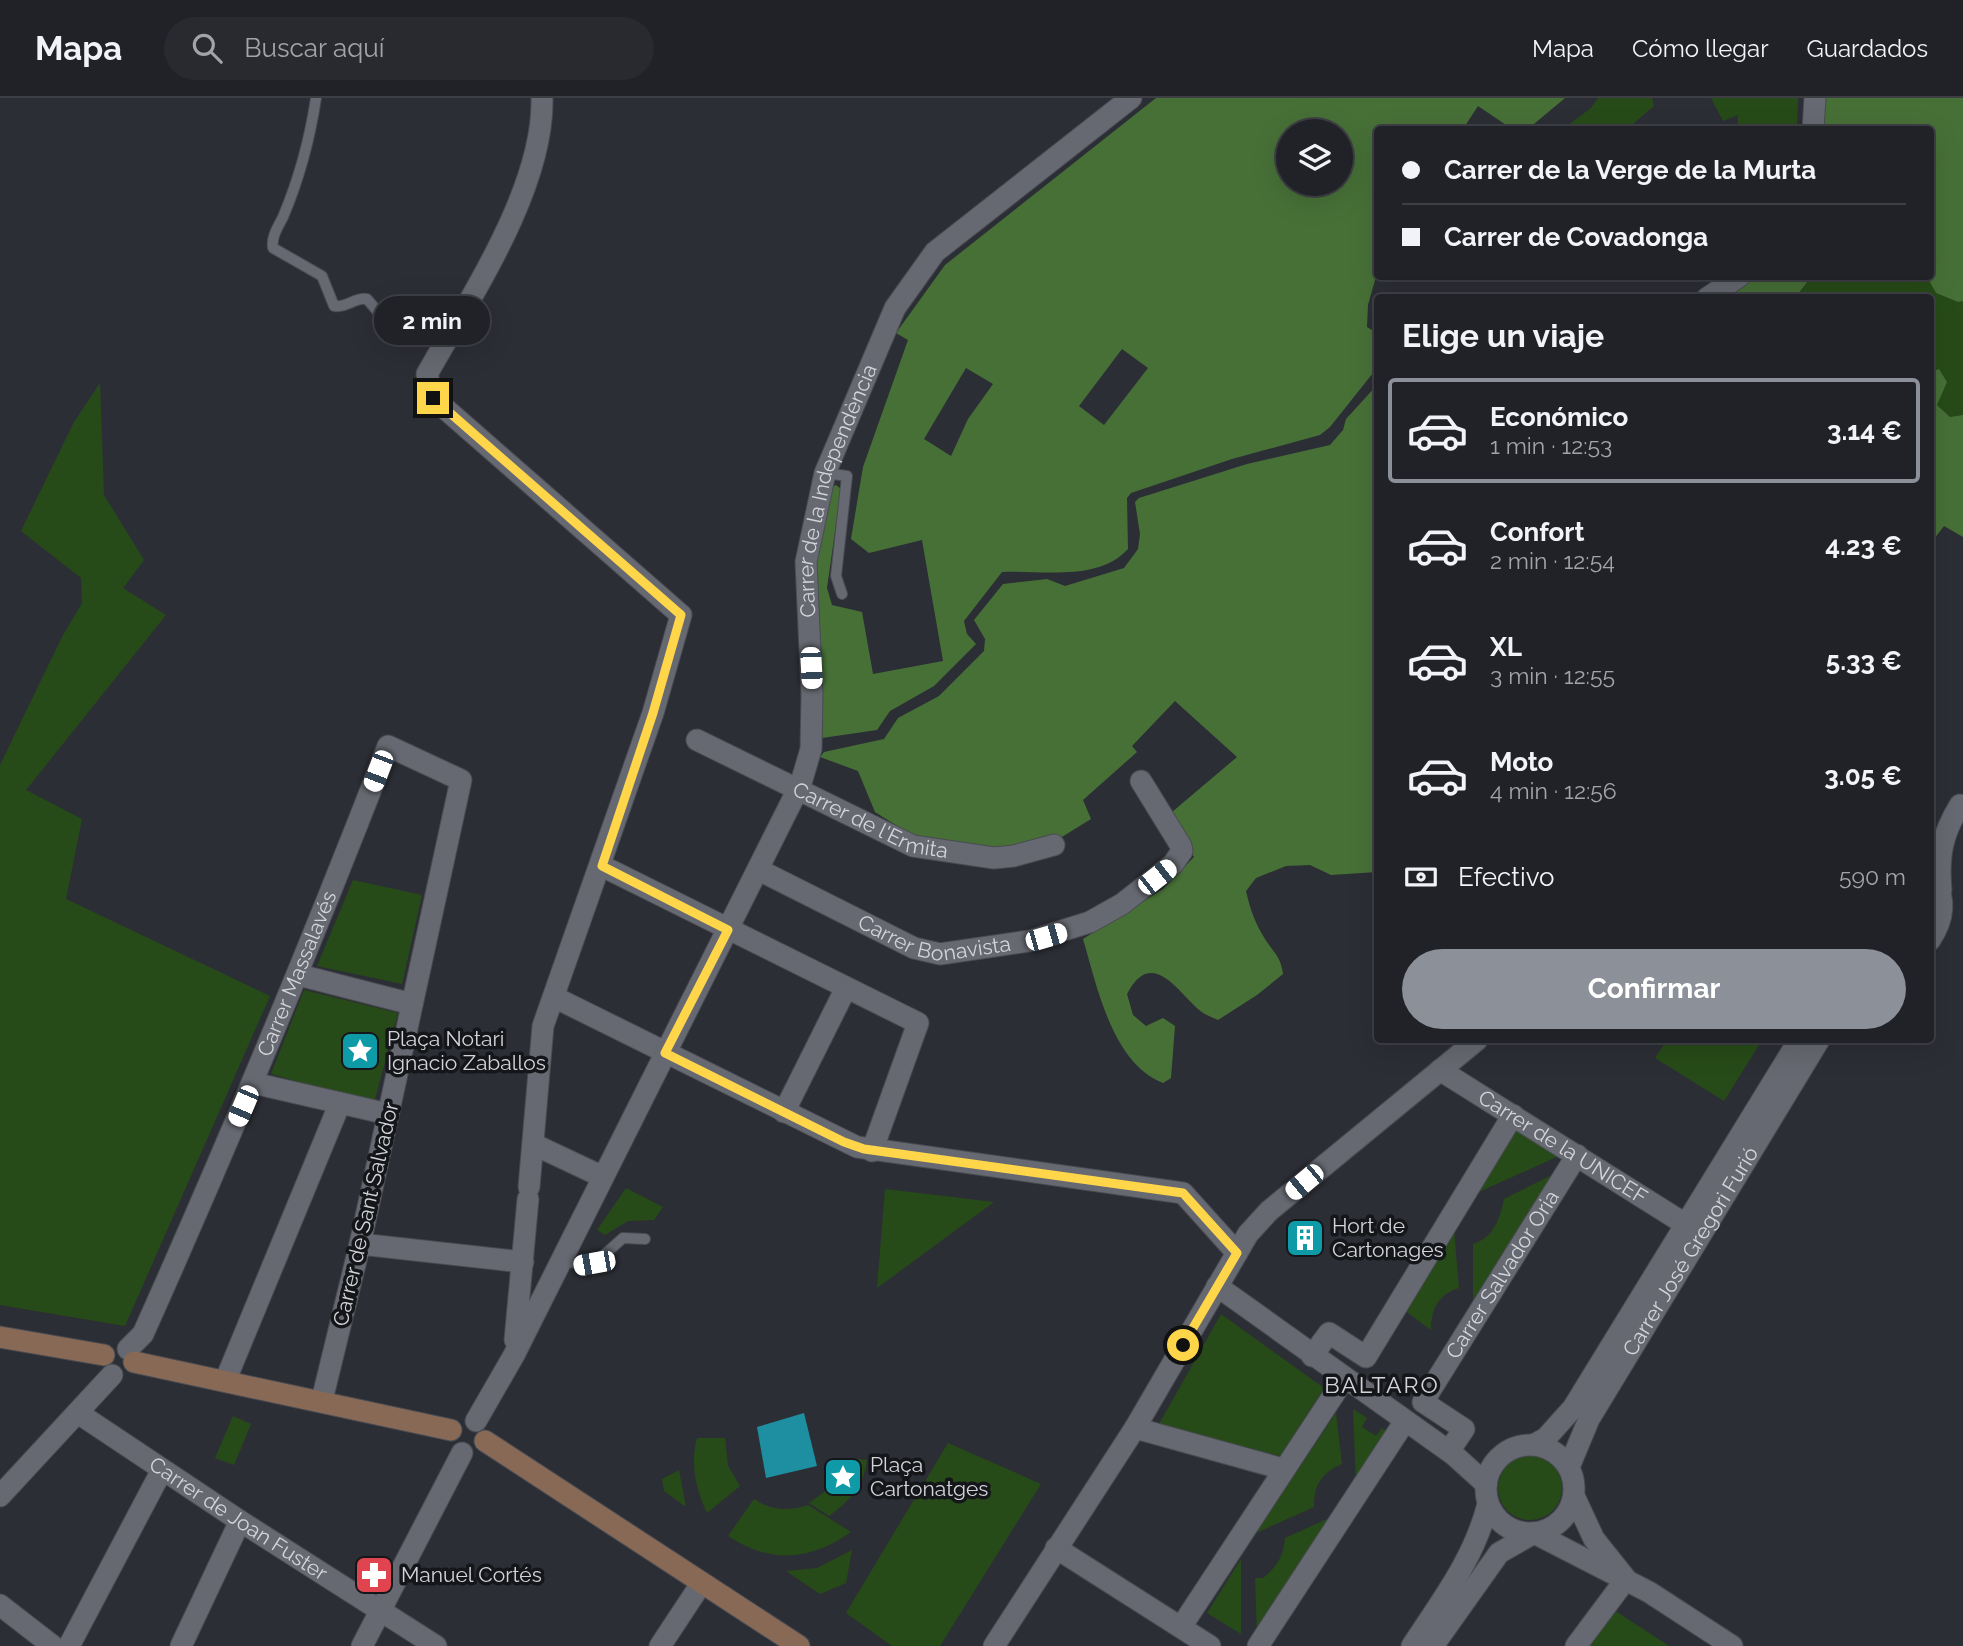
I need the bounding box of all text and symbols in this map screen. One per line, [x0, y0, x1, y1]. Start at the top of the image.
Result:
search box [164, 17, 654, 80]
text: Mapa [35, 29, 122, 68]
icon: search [188, 29, 226, 67]
text: Buscar aquí [244, 33, 384, 63]
text: Mapa [1532, 34, 1594, 63]
text: Cómo llegar [1632, 34, 1769, 63]
text: Guardados [1807, 34, 1928, 63]
map controls [1276, 119, 1353, 196]
button: layers [1276, 119, 1353, 196]
text: Carrer de la Verge de la Murta [1444, 155, 1816, 185]
text: Carrer de Covadonga [1444, 222, 1708, 252]
callout: 2 min [375, 296, 491, 345]
text: 2 min [402, 307, 462, 334]
text: Elige un viaje [1402, 317, 1604, 354]
street label: Carrer de la Independència [793, 360, 882, 618]
route end [417, 382, 449, 414]
icon: car [1406, 399, 1469, 462]
text: Económico [1490, 402, 1628, 432]
text: 3.14 € [1827, 416, 1902, 446]
text: 1 min · 12:53 [1490, 432, 1612, 459]
icon: car [1406, 514, 1469, 577]
text: Confort [1490, 517, 1584, 547]
text: 4.23 € [1825, 531, 1902, 561]
text: 2 min · 12:54 [1490, 547, 1615, 574]
icon: car [1406, 629, 1469, 692]
text: XL [1490, 632, 1522, 662]
car [800, 646, 823, 690]
text: 5.33 € [1826, 646, 1902, 676]
text: 3 min · 12:55 [1490, 662, 1615, 689]
icon: car [1406, 744, 1469, 807]
text: Moto [1490, 747, 1553, 777]
car [361, 748, 396, 794]
text: 3.05 € [1824, 761, 1902, 791]
street label: Carrer de l'Ermita [789, 776, 950, 863]
text: 4 min · 12:56 [1490, 777, 1617, 804]
car [1134, 856, 1181, 898]
icon: cash [1402, 858, 1440, 896]
text: Efectivo [1458, 862, 1555, 892]
text: 590 m [1839, 863, 1906, 890]
street label: Carrer Massalavés [251, 887, 341, 1060]
street label: Carrer Bonavista [854, 909, 1012, 966]
car [1023, 921, 1070, 953]
button: Confirmar [1402, 949, 1906, 1029]
place label: Plaça Notari Ignacio Zaballos [387, 1026, 546, 1075]
place icon: Plaça Notari Ignacio Zaballos [339, 1030, 381, 1072]
car [226, 1083, 261, 1129]
street label: Carrer de la UNICEF [1474, 1084, 1652, 1209]
street label: Carrer de Sant Salvador [328, 1099, 404, 1328]
street label: Carrer José Gregori Furió [1617, 1142, 1763, 1360]
car [1282, 1160, 1327, 1204]
street label: Carrer Salvador Oria [1440, 1185, 1564, 1363]
place label: Hort de Cartonages [1332, 1213, 1444, 1262]
building icon: Hort de Cartonages [1284, 1217, 1326, 1259]
car [572, 1249, 617, 1277]
route start [1167, 1329, 1199, 1361]
district label: BALTARO [1324, 1371, 1440, 1398]
street label: Carrer de Joan Fuster [145, 1451, 333, 1586]
place label: Plaça Cartonatges [870, 1452, 989, 1501]
place icon: Plaça Cartonatges [822, 1456, 864, 1498]
pharmacy icon: Manuel Cortés [353, 1554, 395, 1596]
place label: Manuel Cortés [401, 1562, 542, 1587]

